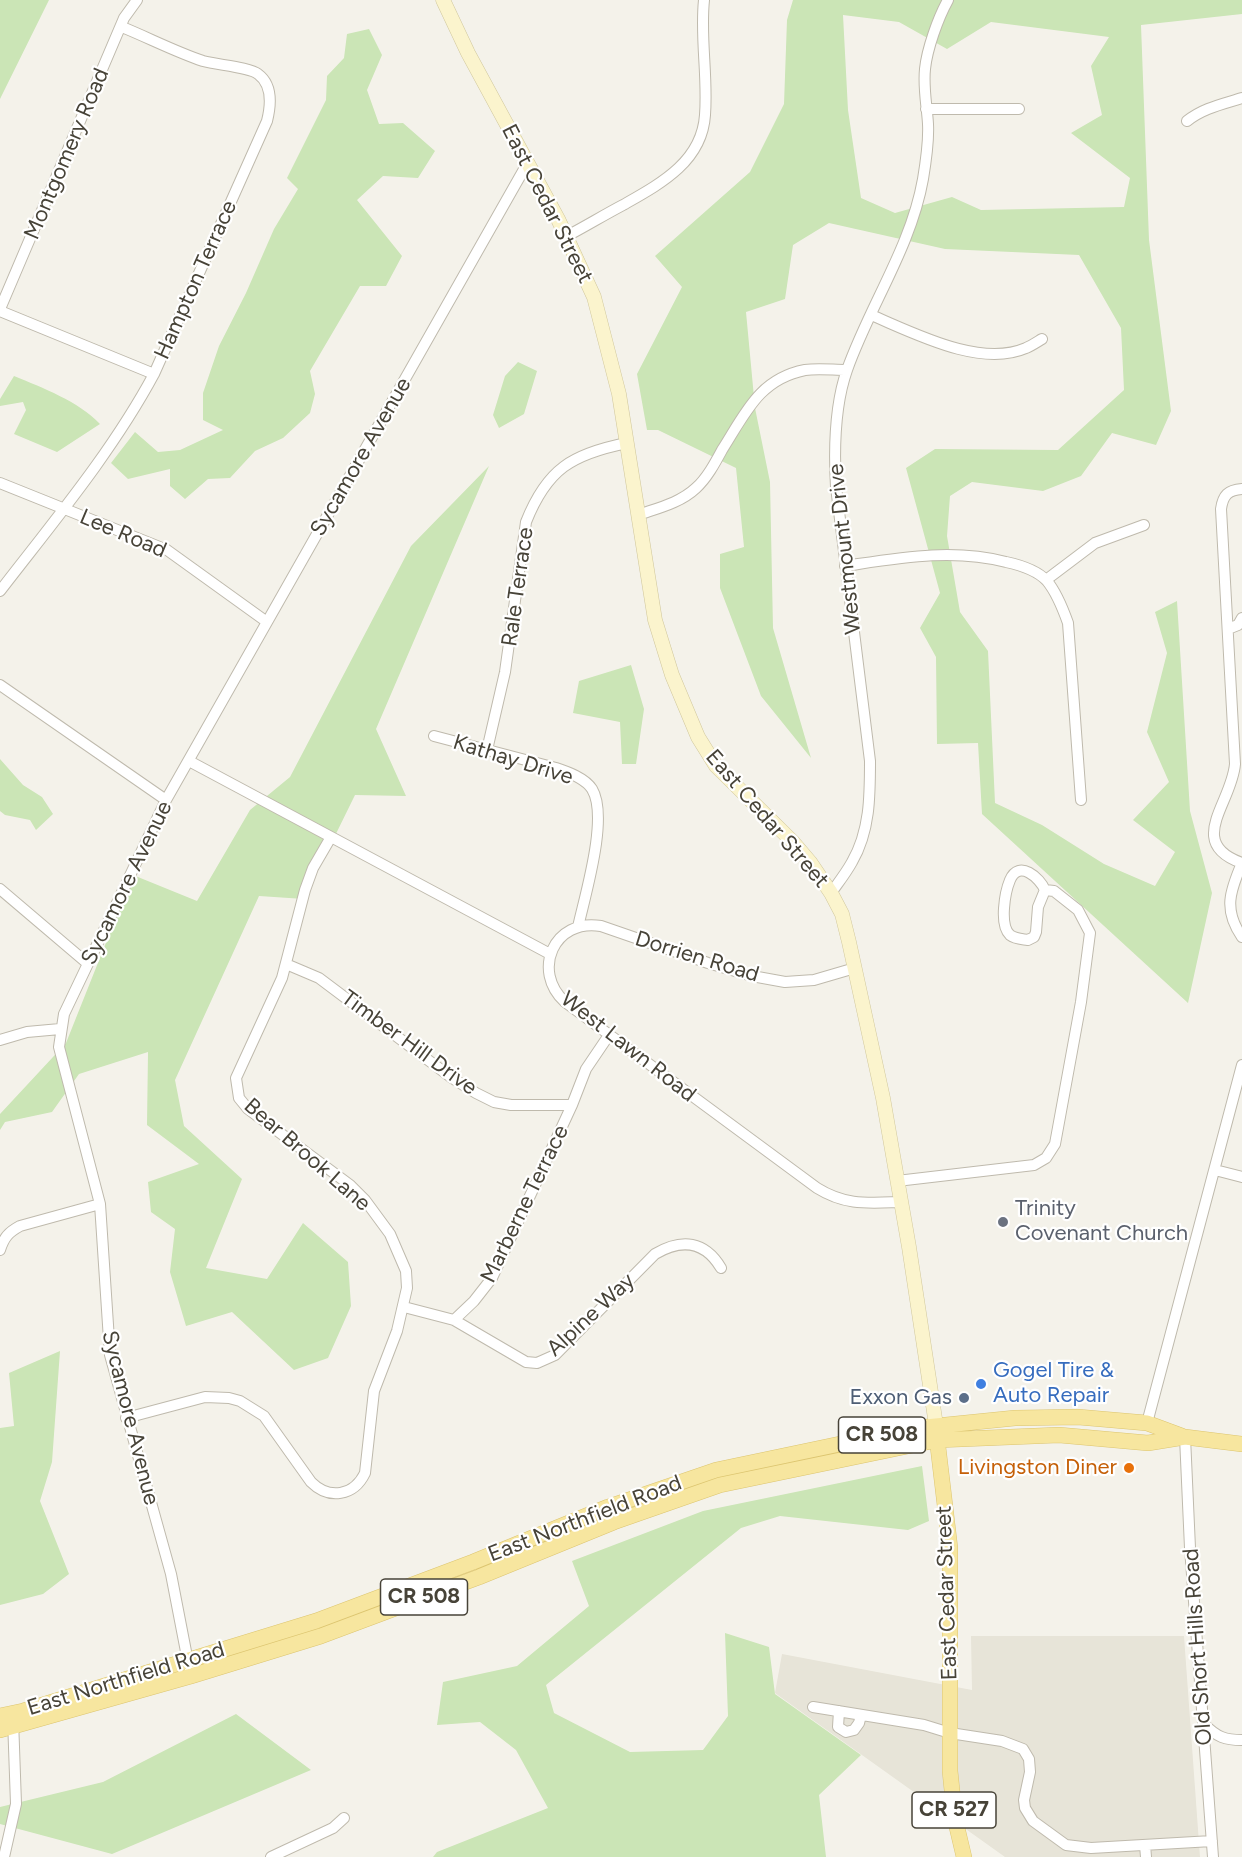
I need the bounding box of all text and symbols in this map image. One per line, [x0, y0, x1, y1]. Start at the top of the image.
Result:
street label: Montgomery Road [19, 64, 115, 244]
street label: East Cedar Street [496, 120, 598, 288]
street label: Hampton Terrace [149, 197, 243, 363]
street label: Sycamore Avenue [305, 373, 417, 541]
street label: Westmount Drive [823, 462, 867, 636]
street label: Lee Road [76, 504, 170, 564]
street label: Rale Terrace [497, 526, 539, 648]
street label: Kathay Drive [450, 729, 576, 791]
street label: East Cedar Street [700, 744, 834, 894]
street label: Sycamore Avenue [76, 797, 178, 969]
street label: Dorrien Road [632, 926, 762, 988]
street label: Timber Hill Drive [336, 985, 482, 1101]
street label: West Lawn Road [555, 986, 701, 1108]
street label: Bear Brook Lane [238, 1093, 376, 1217]
street label: Marberne Terrace [475, 1121, 575, 1287]
place label: Trinity Covenant Church [1015, 1196, 1188, 1248]
marker: Trinity Covenant Church [996, 1215, 1010, 1229]
street label: Alpine Way [542, 1268, 640, 1362]
street label: Sycamore Avenue [96, 1328, 164, 1508]
place label: Gogel Tire & Auto Repair [993, 1358, 1114, 1410]
marker: Gogel Tire & Auto Repair [974, 1377, 988, 1391]
place label: Exxon Gas [850, 1385, 952, 1411]
marker: Exxon Gas [957, 1391, 971, 1405]
road number: CR 508 [838, 1417, 926, 1453]
place label: Livingston Diner [958, 1455, 1117, 1481]
marker: Livingston Diner [1122, 1461, 1136, 1475]
street label: East Northfield Road [485, 1470, 685, 1568]
street label: East Cedar Street [931, 1505, 963, 1681]
street label: Old Short Hills Road [1178, 1548, 1218, 1746]
road number: CR 508 [380, 1579, 468, 1615]
street label: East Northfield Road [24, 1636, 228, 1722]
road number: CR 527 [912, 1792, 996, 1828]

